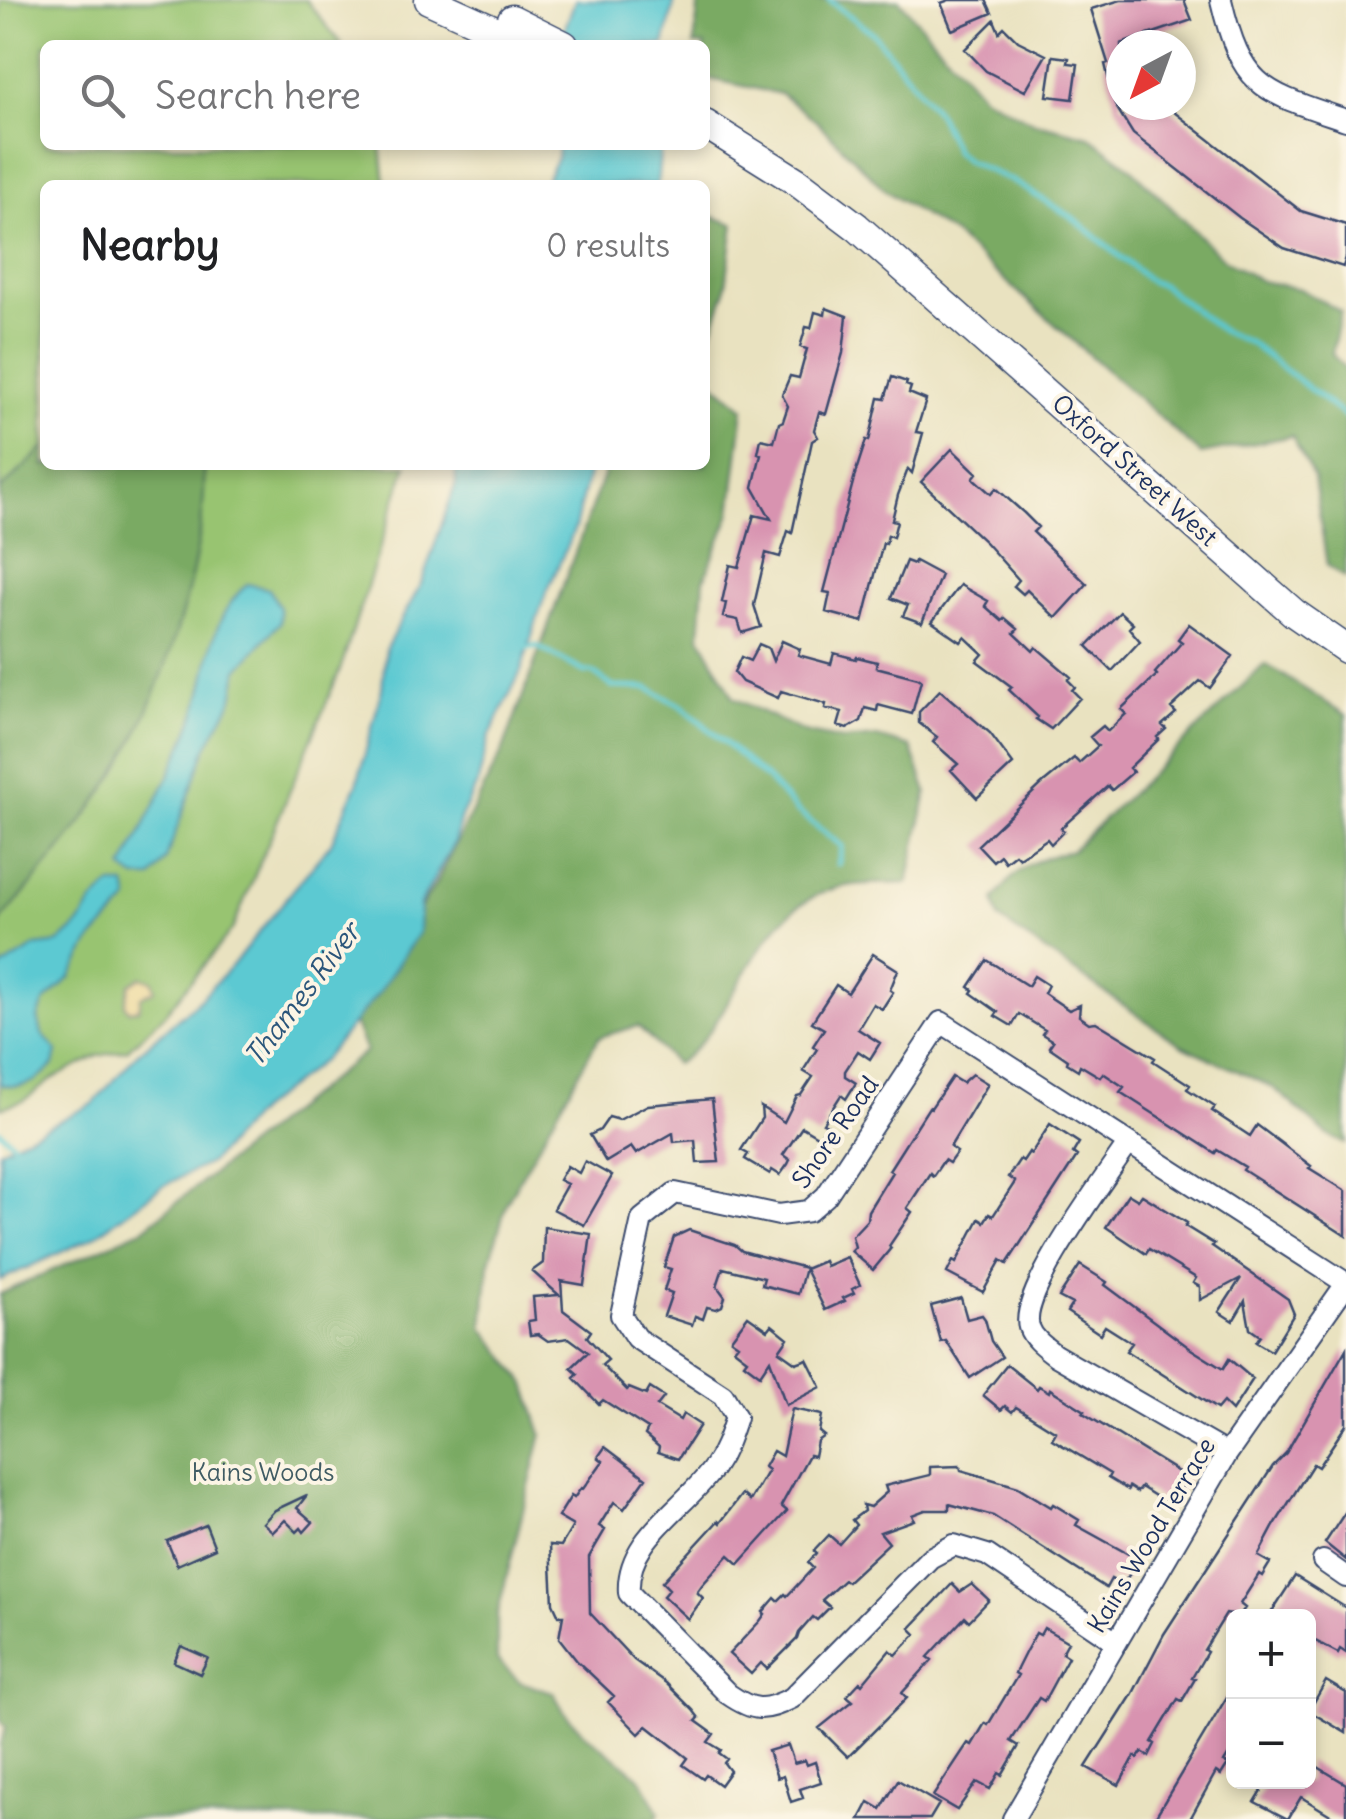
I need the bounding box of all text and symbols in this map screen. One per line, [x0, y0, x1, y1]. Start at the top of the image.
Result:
north arrow [1106, 30, 1196, 120]
search box [40, 40, 710, 150]
icon: search [75, 68, 130, 123]
text: Search here [155, 72, 361, 119]
text: Nearby [80, 219, 219, 271]
text: 0 results [546, 225, 670, 266]
street label: Oxford Street West [1046, 387, 1224, 553]
water label: Thames River [236, 912, 370, 1073]
street label: Shore Road [785, 1070, 885, 1194]
street label: Kains Wood Terrace [1080, 1431, 1222, 1639]
park label: Kains Woods [192, 1456, 334, 1488]
map controls [1226, 1609, 1316, 1789]
button: + [1226, 1609, 1316, 1699]
button: − [1226, 1699, 1316, 1789]

